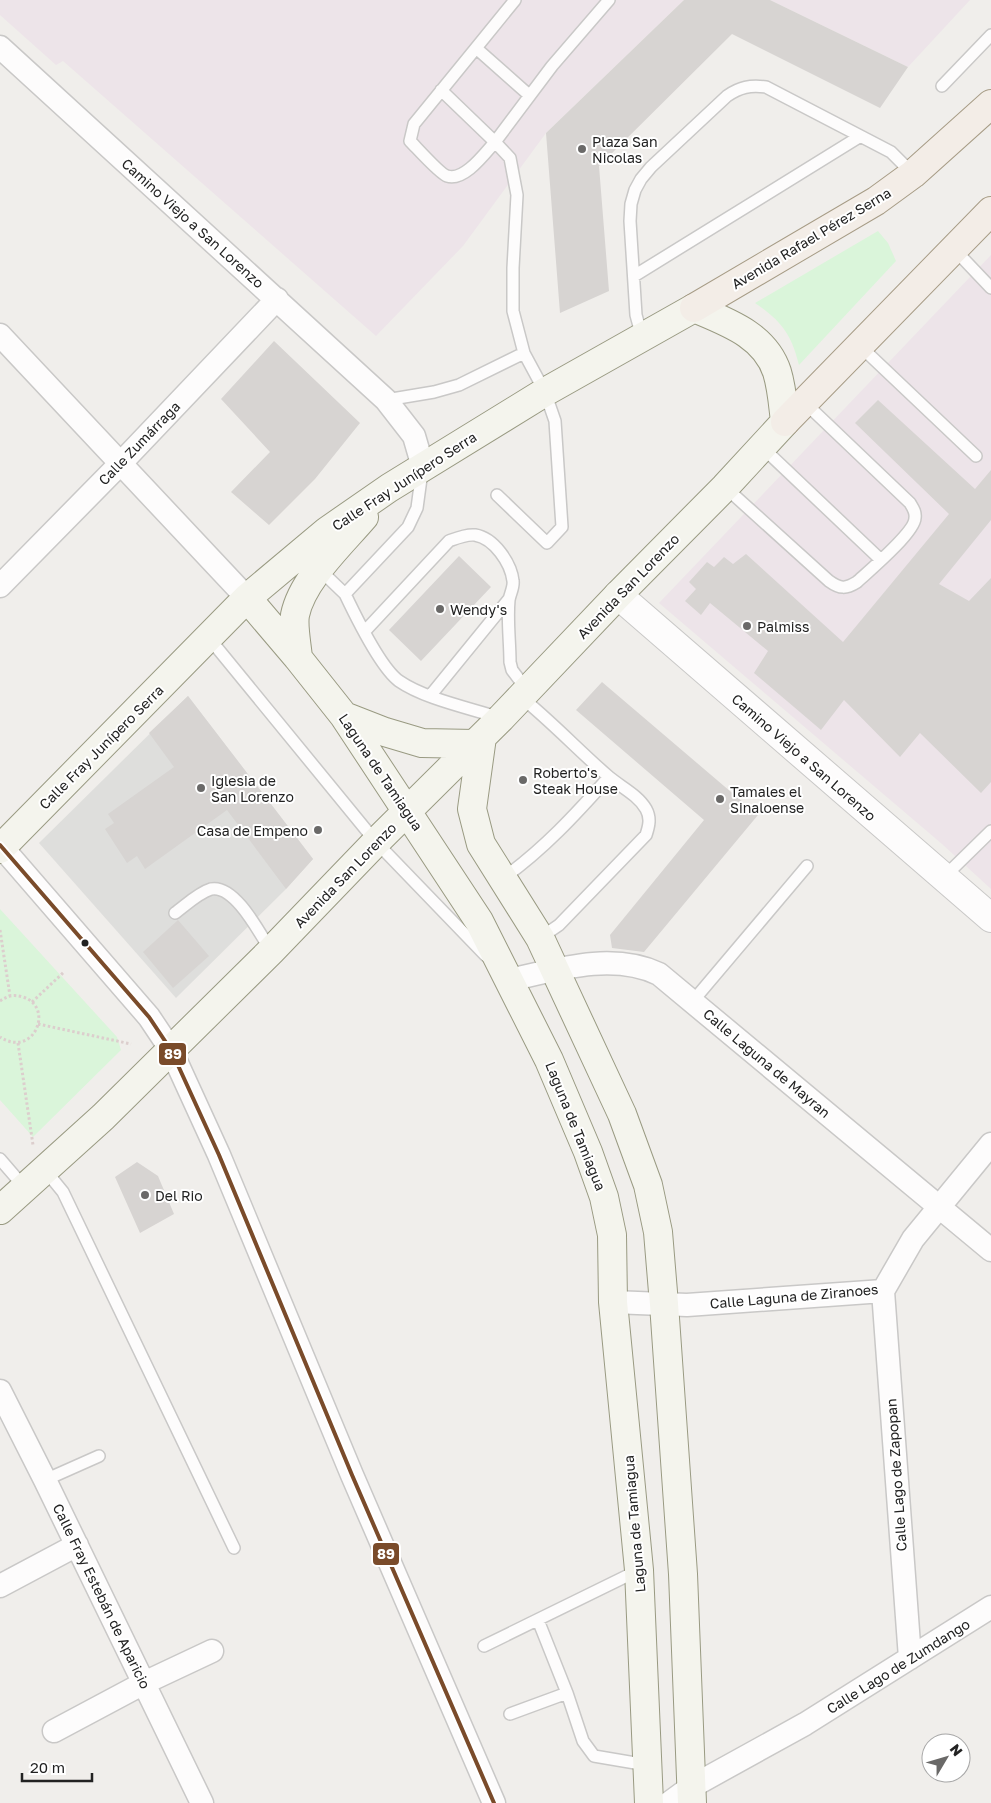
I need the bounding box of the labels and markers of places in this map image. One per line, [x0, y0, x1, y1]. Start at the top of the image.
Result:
place label: Plaza San Nicolas [592, 133, 658, 166]
marker: Plaza San Nicolas [576, 143, 588, 155]
place label: Wendy's [450, 601, 507, 618]
marker: Wendy's [434, 603, 446, 615]
place label: Palmiss [757, 618, 809, 635]
marker: Palmiss [741, 620, 753, 632]
place label: Roberto's Steak House [533, 764, 618, 797]
place label: Iglesia de San Lorenzo [211, 772, 294, 805]
marker: Roberto's Steak House [517, 774, 529, 786]
marker: Iglesia de San Lorenzo [195, 782, 207, 794]
place label: Tamales el Sinaloense [730, 783, 804, 816]
marker: Tamales el Sinaloense [714, 793, 726, 805]
place label: Casa de Empeno [197, 822, 308, 839]
marker: Casa de Empeno [312, 824, 324, 836]
unlabelled marker [80, 938, 90, 948]
place label: Del Rio [155, 1187, 203, 1204]
marker: Del Rio [139, 1189, 151, 1201]

